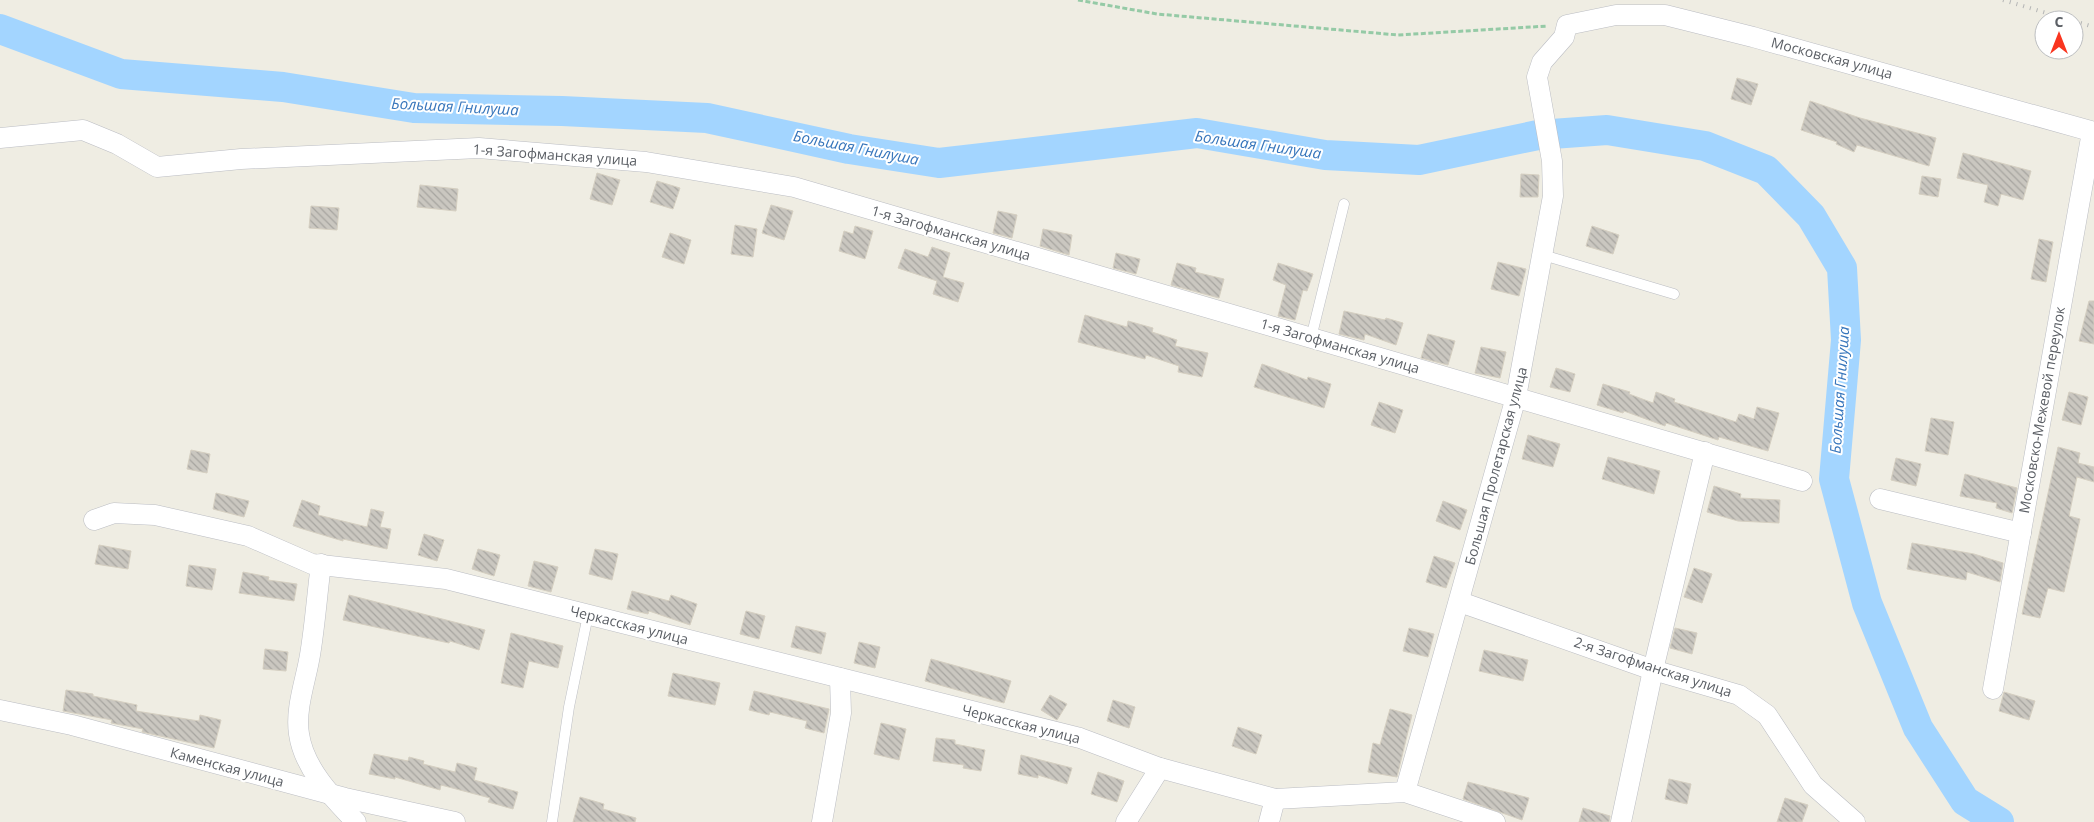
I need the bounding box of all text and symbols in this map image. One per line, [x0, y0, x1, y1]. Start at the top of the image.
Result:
north arrow [2034, 10, 2084, 60]
text: С [2055, 12, 2064, 31]
street label: Московская улица [1769, 32, 1895, 83]
water label: Большая Гнилуша [391, 93, 520, 119]
water label: Большая Гнилуша [792, 125, 921, 169]
water label: Большая Гнилуша [1194, 125, 1323, 163]
street label: 1-я Загофманская улица [472, 139, 638, 170]
street label: 1-я Загофманская улица [869, 201, 1033, 264]
street label: Московско-Межевой переулок [2014, 304, 2069, 515]
street label: 1-я Загофманская улица [1258, 314, 1422, 377]
water label: Большая Гнилуша [1825, 325, 1853, 454]
street label: Большая Пролетарская улица [1460, 365, 1531, 567]
street label: Черкасская улица [568, 601, 690, 648]
street label: 2-я Загофманская улица [1572, 632, 1734, 701]
street label: Черкасская улица [960, 700, 1082, 747]
street label: Каменская улица [168, 742, 286, 791]

